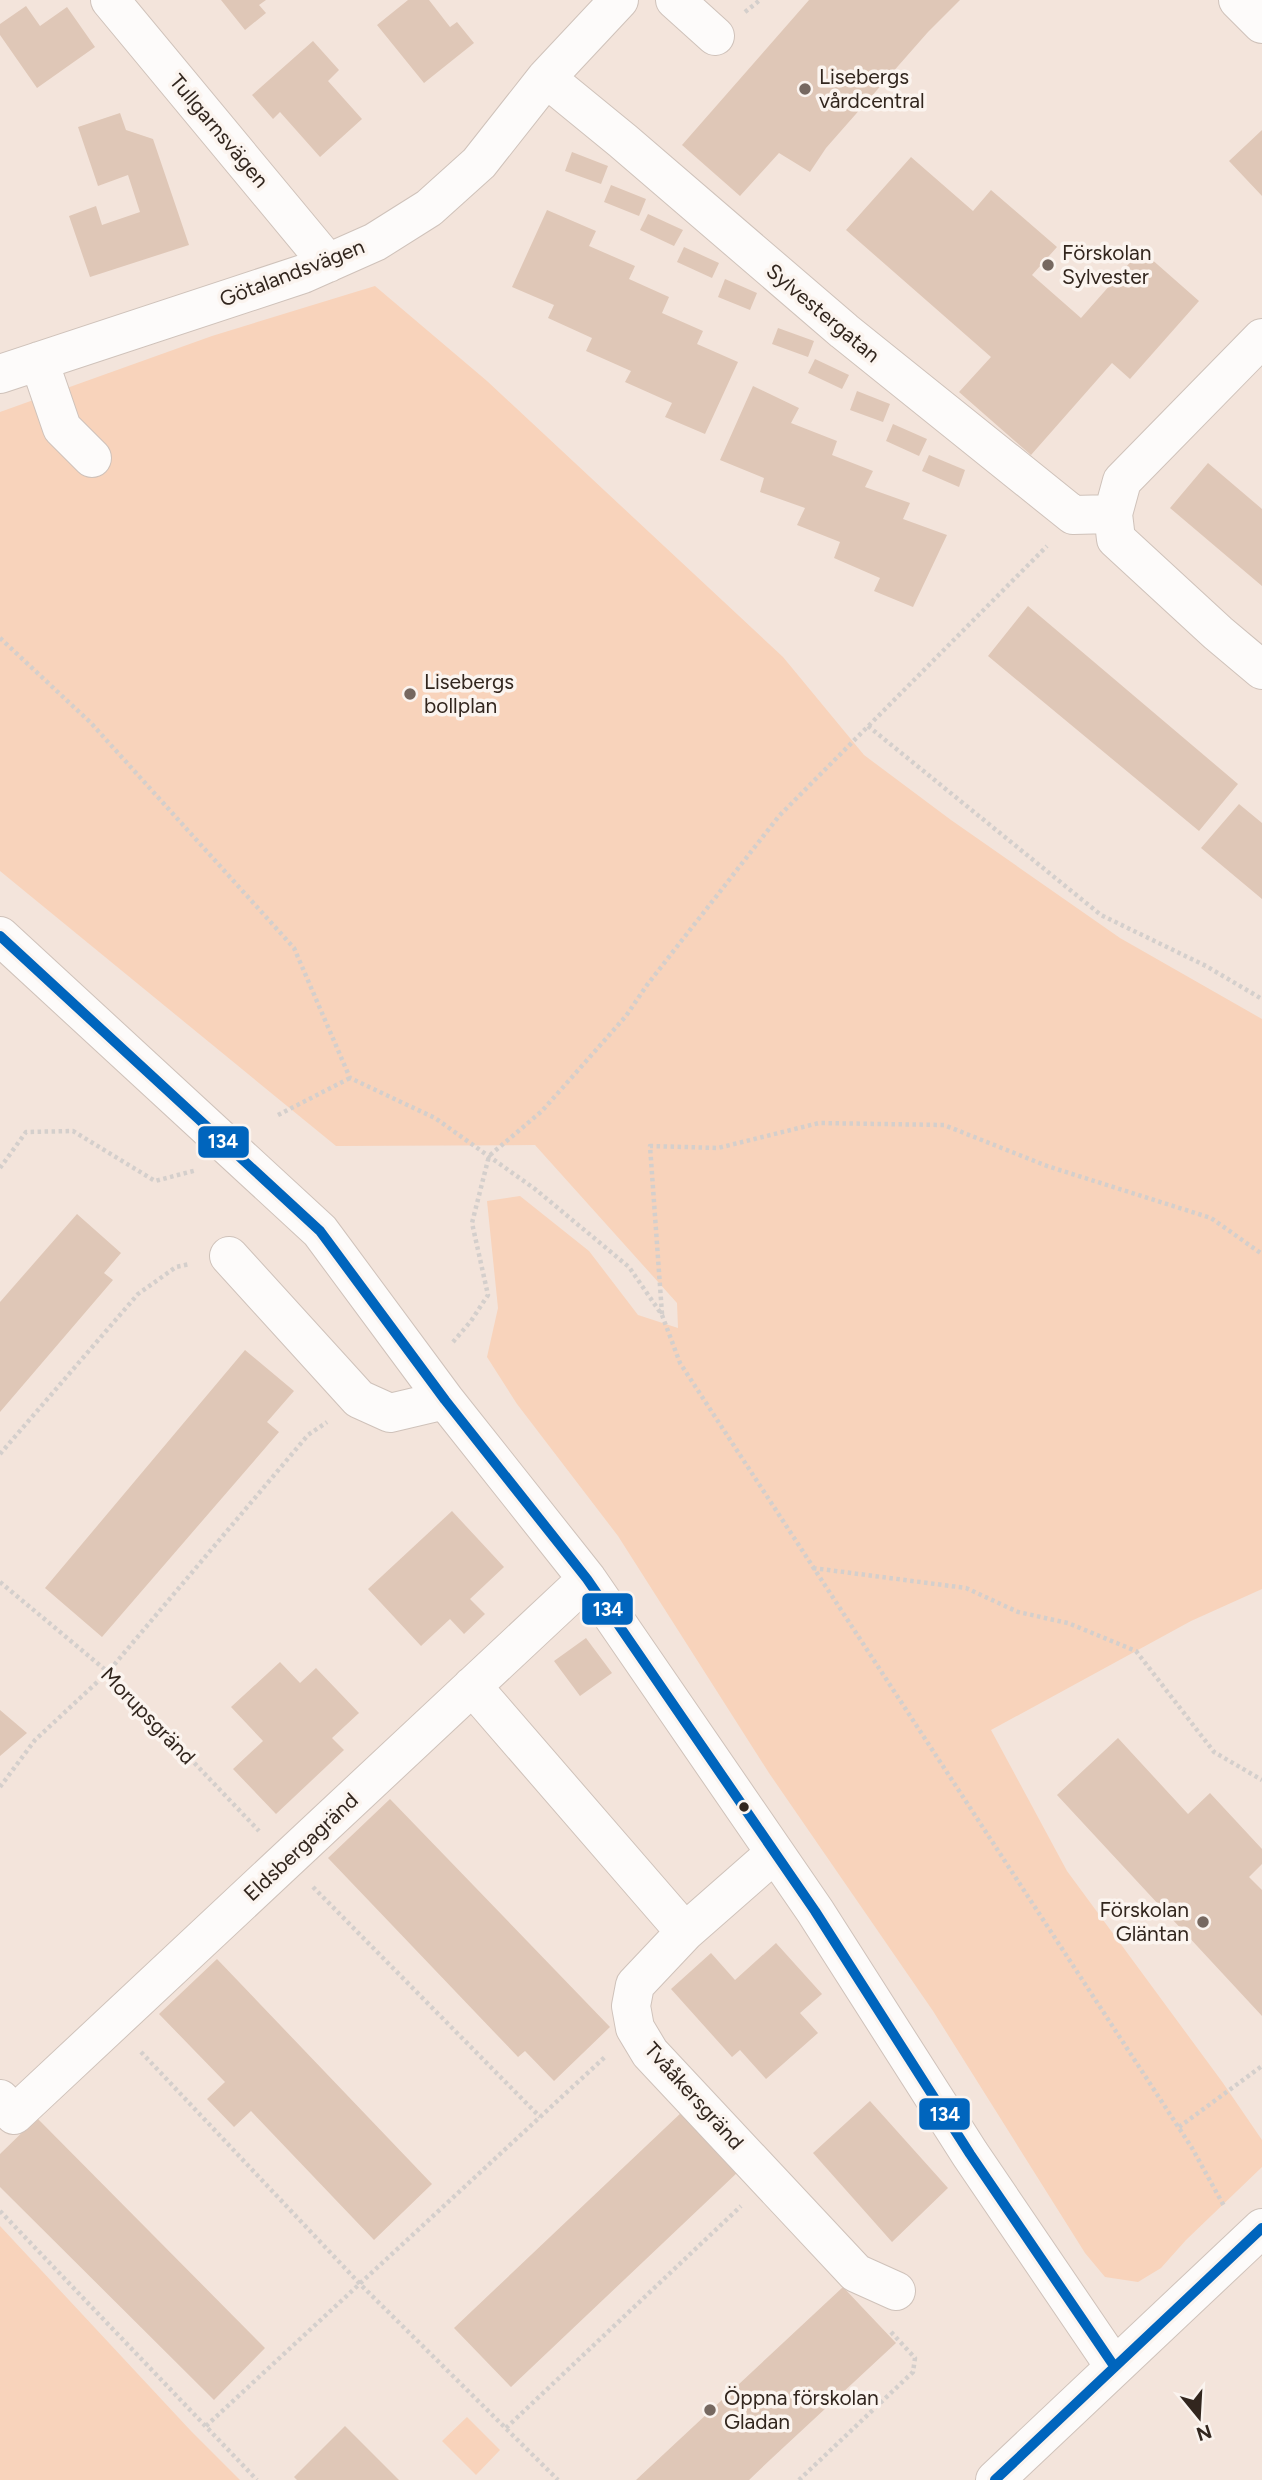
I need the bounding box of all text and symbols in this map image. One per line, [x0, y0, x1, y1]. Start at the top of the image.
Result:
place label: Lisebergs vårdcentral [819, 64, 925, 113]
street label: Tullgarnsvägen [165, 69, 274, 192]
marker: Lisebergs vårdcentral [797, 81, 813, 97]
street label: Götalandsvägen [216, 233, 368, 312]
place label: Förskolan Sylvester [1062, 240, 1152, 289]
marker: Förskolan Sylvester [1040, 257, 1056, 273]
street label: Sylvestergatan [762, 258, 885, 367]
place label: Lisebergs bollplan [424, 669, 514, 718]
marker: Lisebergs bollplan [402, 686, 418, 702]
line badge: 134 [197, 1125, 250, 1159]
text: 134 [208, 1130, 238, 1153]
line badge: 134 [581, 1592, 634, 1626]
text: 134 [593, 1598, 623, 1621]
street label: Morupsgränd [96, 1662, 201, 1769]
street label: Eldsbergagränd [238, 1787, 363, 1906]
unlabelled marker [737, 1800, 751, 1814]
place label: Förskolan Gläntan [1099, 1897, 1189, 1946]
marker: Förskolan Gläntan [1195, 1914, 1211, 1930]
street label: Tvååkersgränd [640, 2037, 749, 2155]
line badge: 134 [918, 2097, 971, 2131]
text: 134 [930, 2103, 960, 2126]
north arrow [1164, 2382, 1234, 2452]
place label: Öppna förskolan Gladan [724, 2385, 879, 2434]
marker: Öppna förskolan Gladan [702, 2402, 718, 2418]
text: N [1194, 2419, 1215, 2446]

